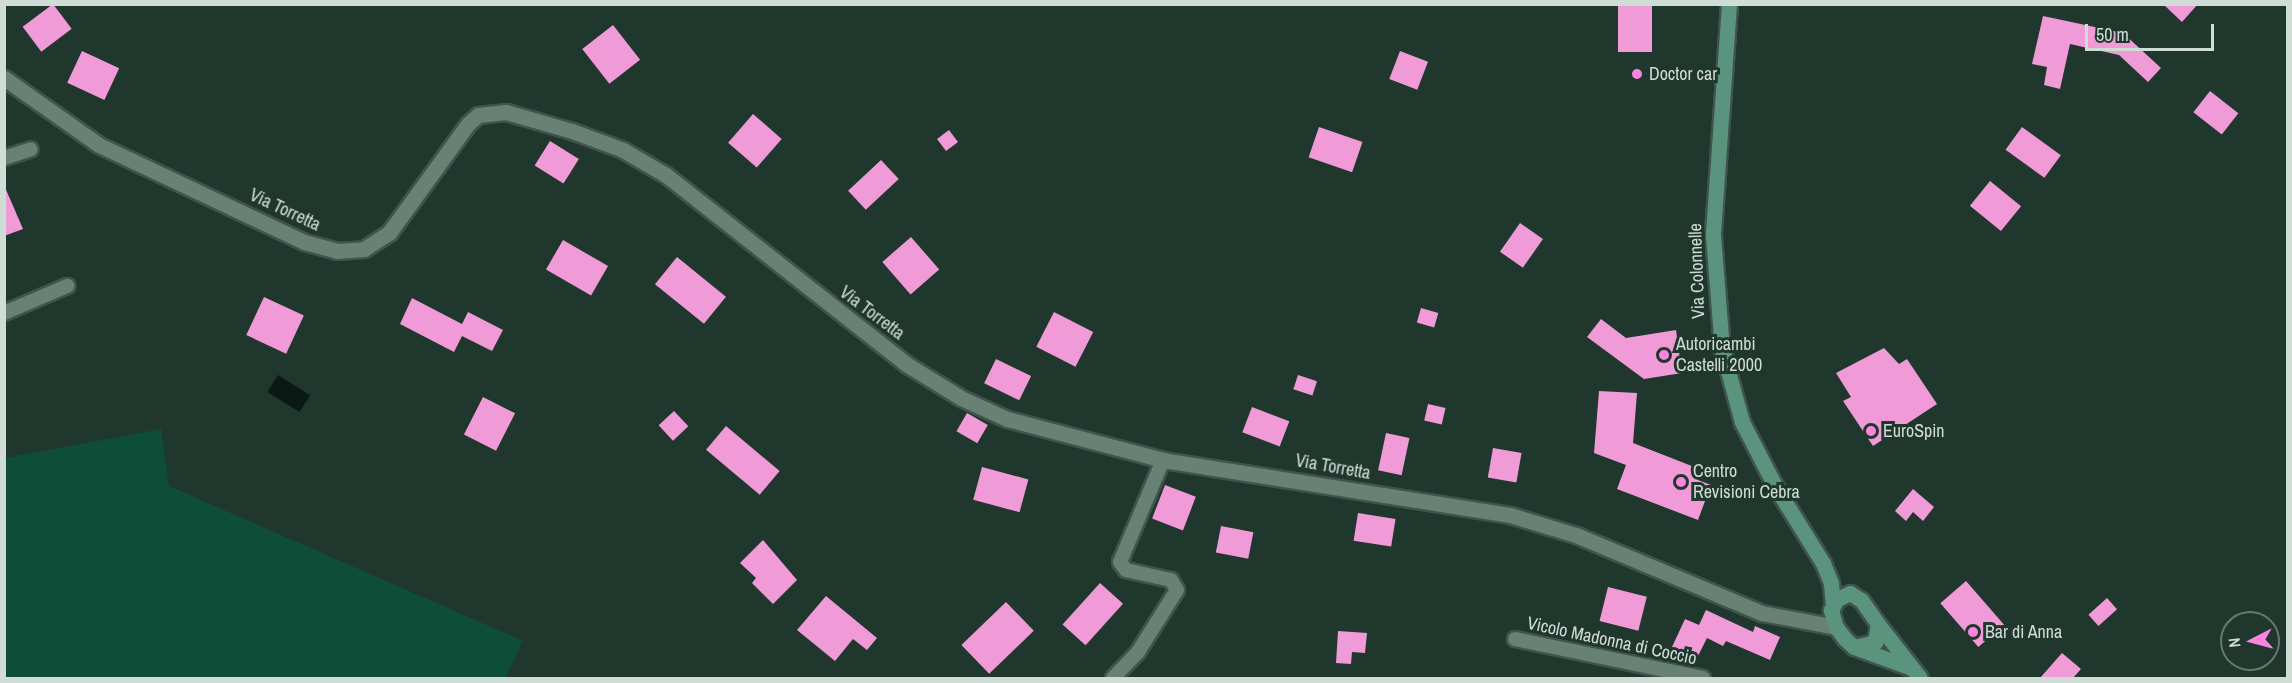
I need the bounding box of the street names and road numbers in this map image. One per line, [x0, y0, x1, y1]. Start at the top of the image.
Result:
street label: Via Torretta [246, 184, 324, 236]
street label: Via Colonnelle [1685, 223, 1709, 319]
street label: Via Torretta [835, 281, 909, 345]
street label: Via Torretta [1294, 450, 1372, 484]
street label: Vicolo Madonna di Coccio [1525, 612, 1699, 670]

